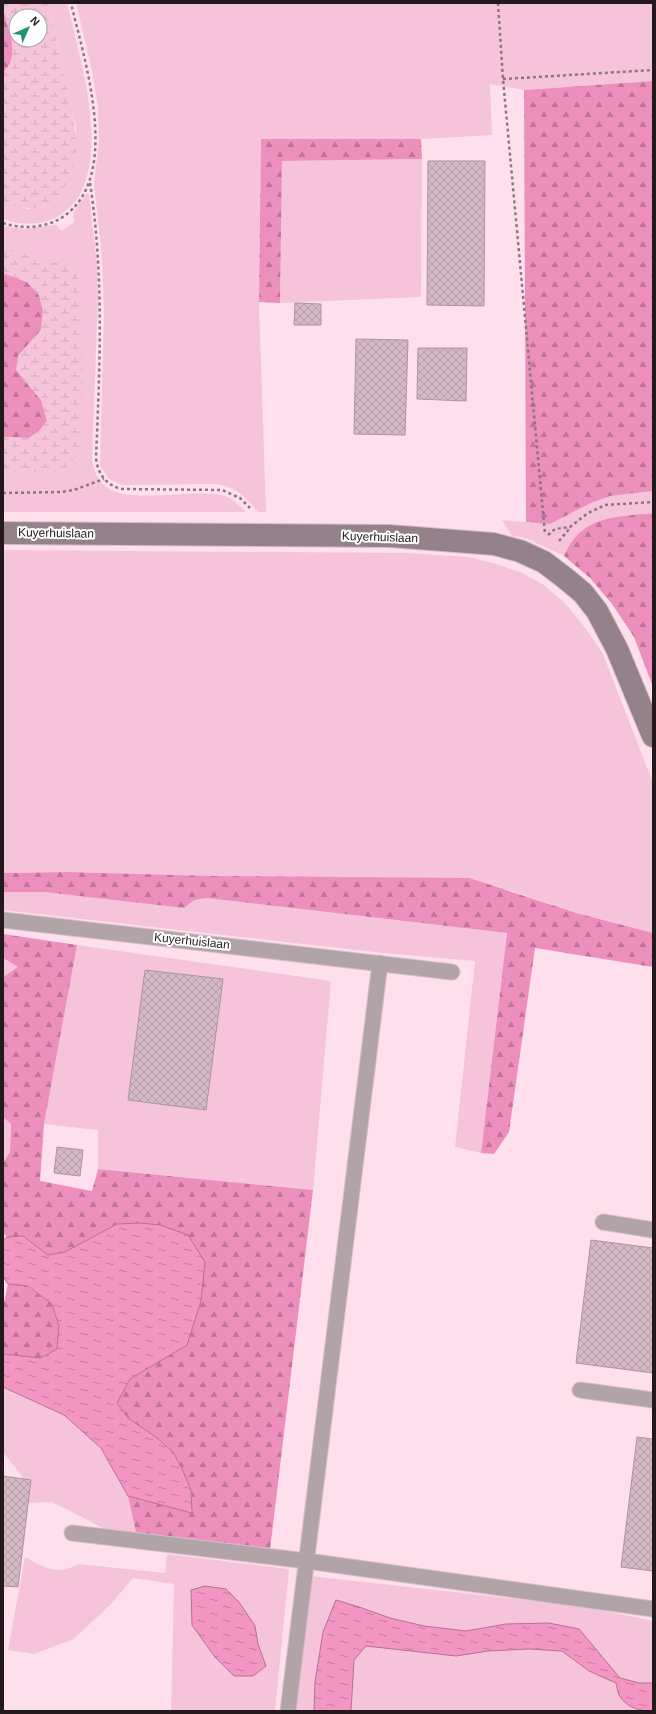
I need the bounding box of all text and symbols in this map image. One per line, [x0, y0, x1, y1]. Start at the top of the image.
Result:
north arrow [8, 8, 48, 48]
text: N [28, 14, 42, 28]
street label: Kuyerhuislaan [18, 525, 94, 541]
street label: Kuyerhuislaan [342, 529, 418, 545]
street label: Kuyerhuislaan [153, 930, 231, 952]

